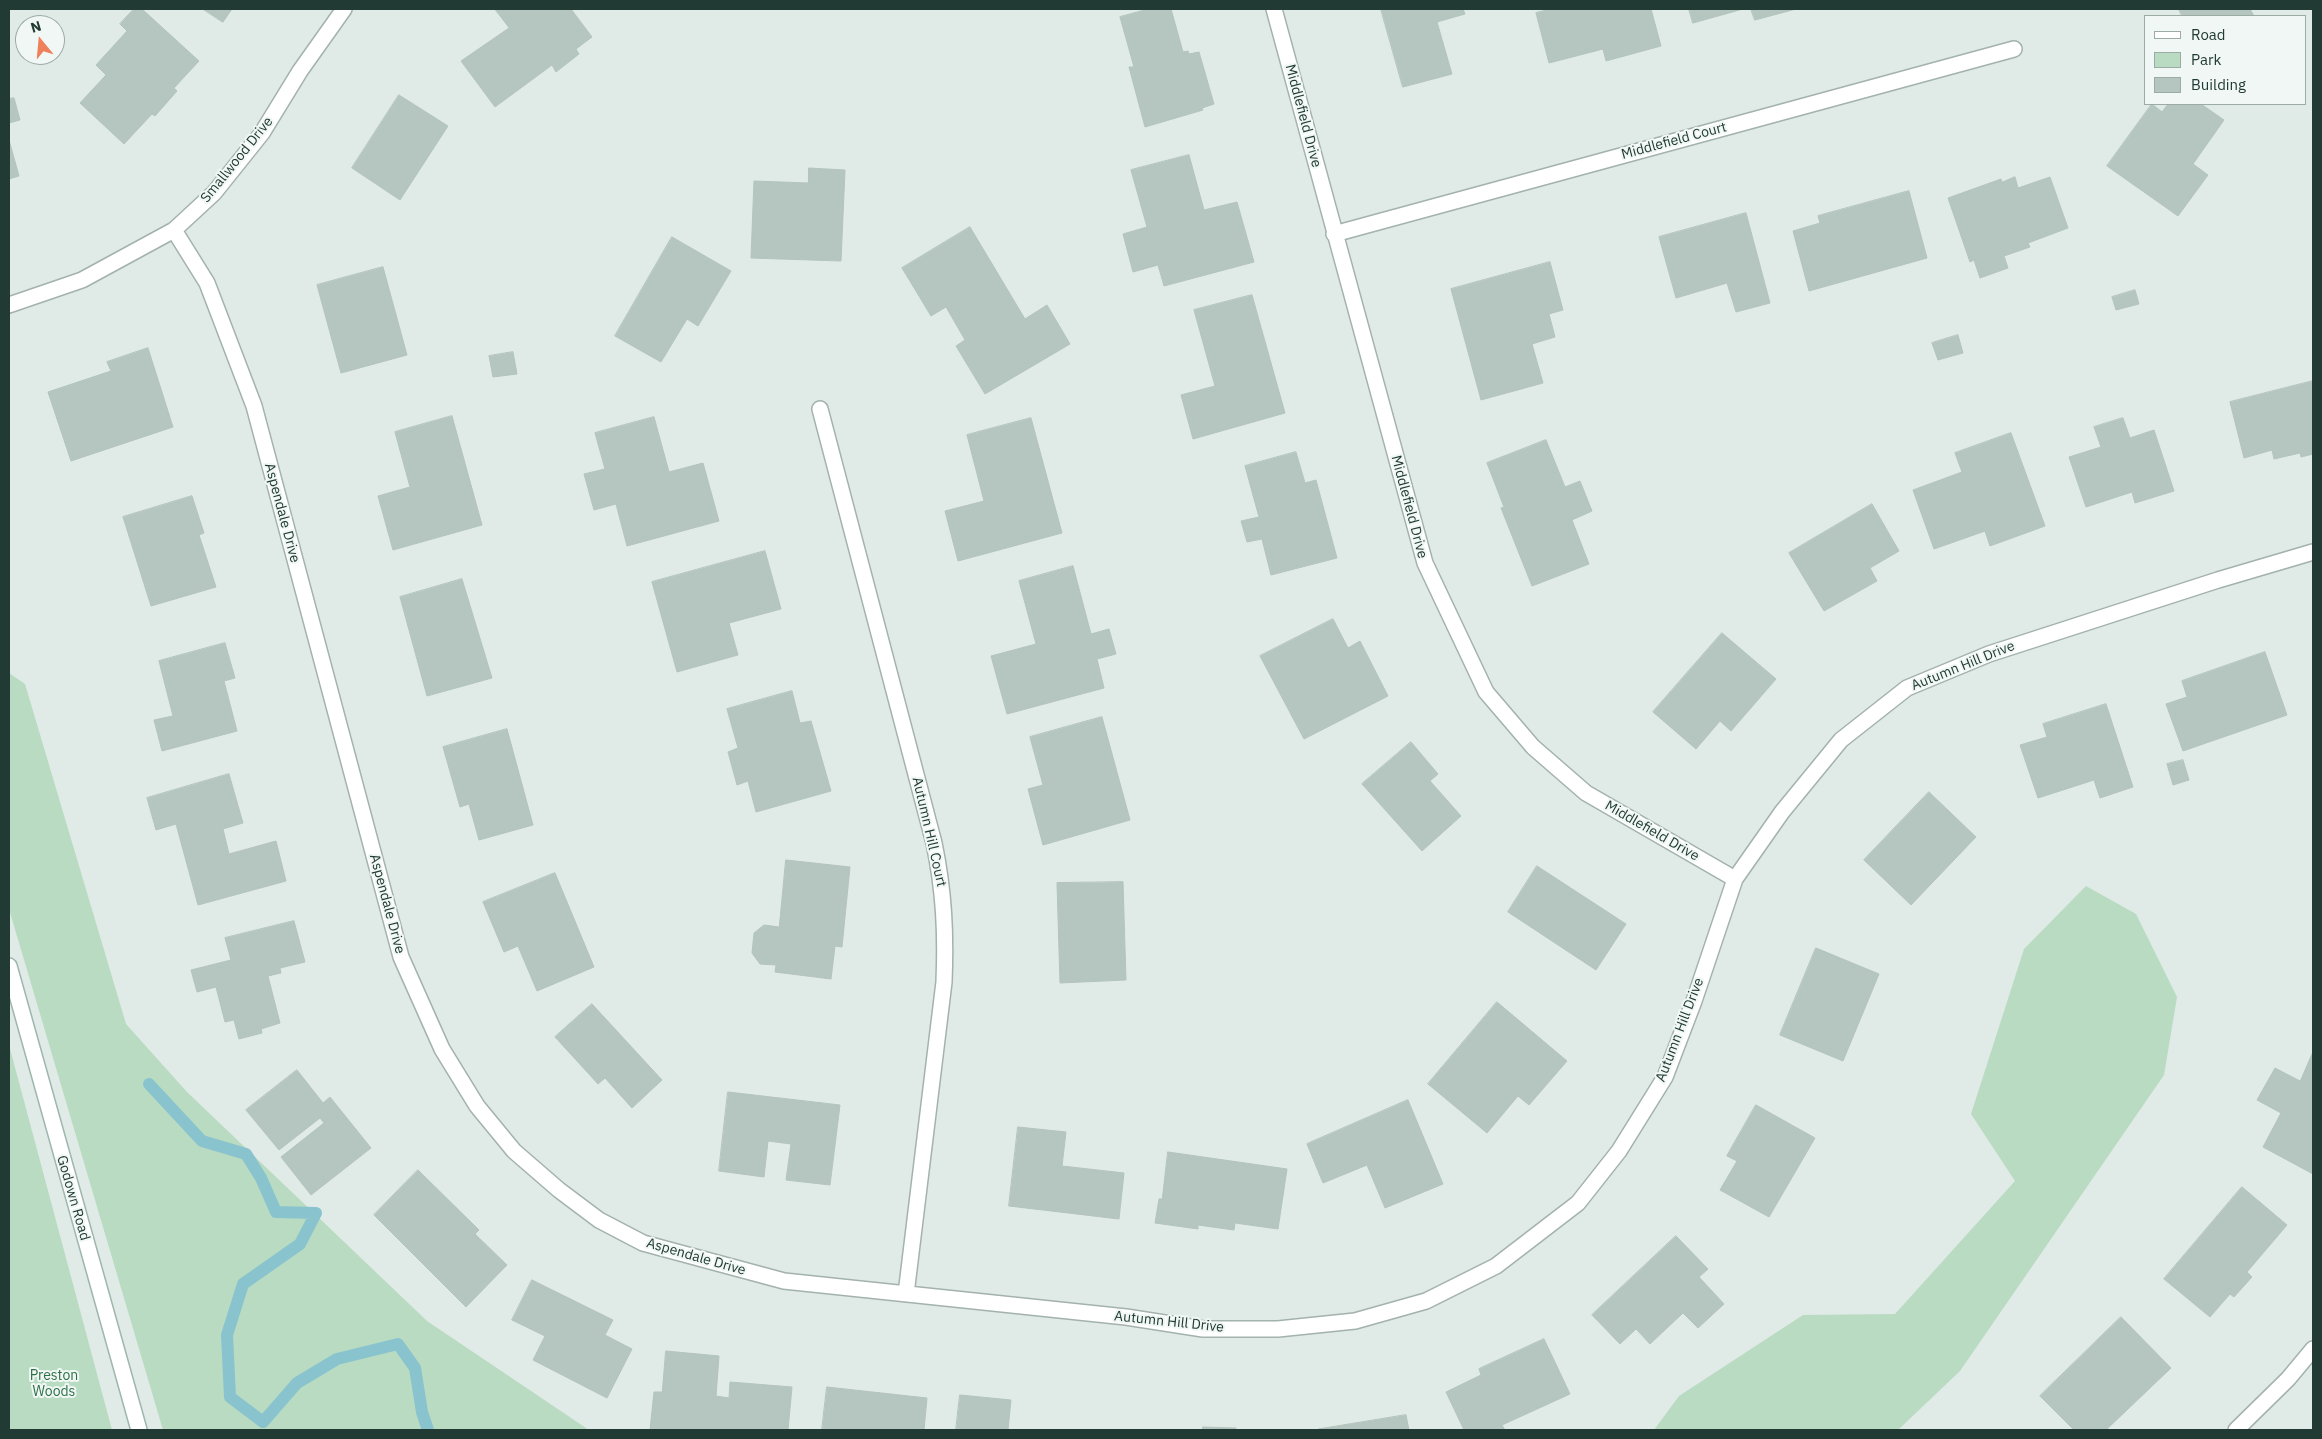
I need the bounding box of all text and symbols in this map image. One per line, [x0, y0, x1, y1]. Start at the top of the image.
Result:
north arrow [15, 15, 65, 65]
legend [2144, 15, 2307, 105]
text: N [28, 17, 43, 37]
text: Road [2191, 25, 2226, 44]
text: Park [2191, 50, 2221, 69]
street label: Middlefield Drive [1281, 63, 1325, 169]
text: Building [2191, 75, 2246, 94]
street label: Smallwood Drive [197, 114, 277, 206]
street label: Middlefield Court [1620, 119, 1728, 163]
street label: Middlefield Drive [1387, 454, 1431, 560]
street label: Aspendale Drive [261, 461, 303, 565]
street label: Autumn Hill Drive [1909, 638, 2017, 694]
street label: Autumn Hill Court [908, 775, 950, 889]
street label: Middlefield Drive [1602, 797, 1702, 865]
street label: Aspendale Drive [366, 852, 408, 956]
street label: Autumn Hill Drive [1652, 976, 1708, 1084]
street label: Godown Road [53, 1154, 93, 1242]
street label: Aspendale Drive [644, 1235, 748, 1279]
street label: Autumn Hill Drive [1113, 1308, 1225, 1336]
park label: Preston Woods [30, 1368, 78, 1400]

